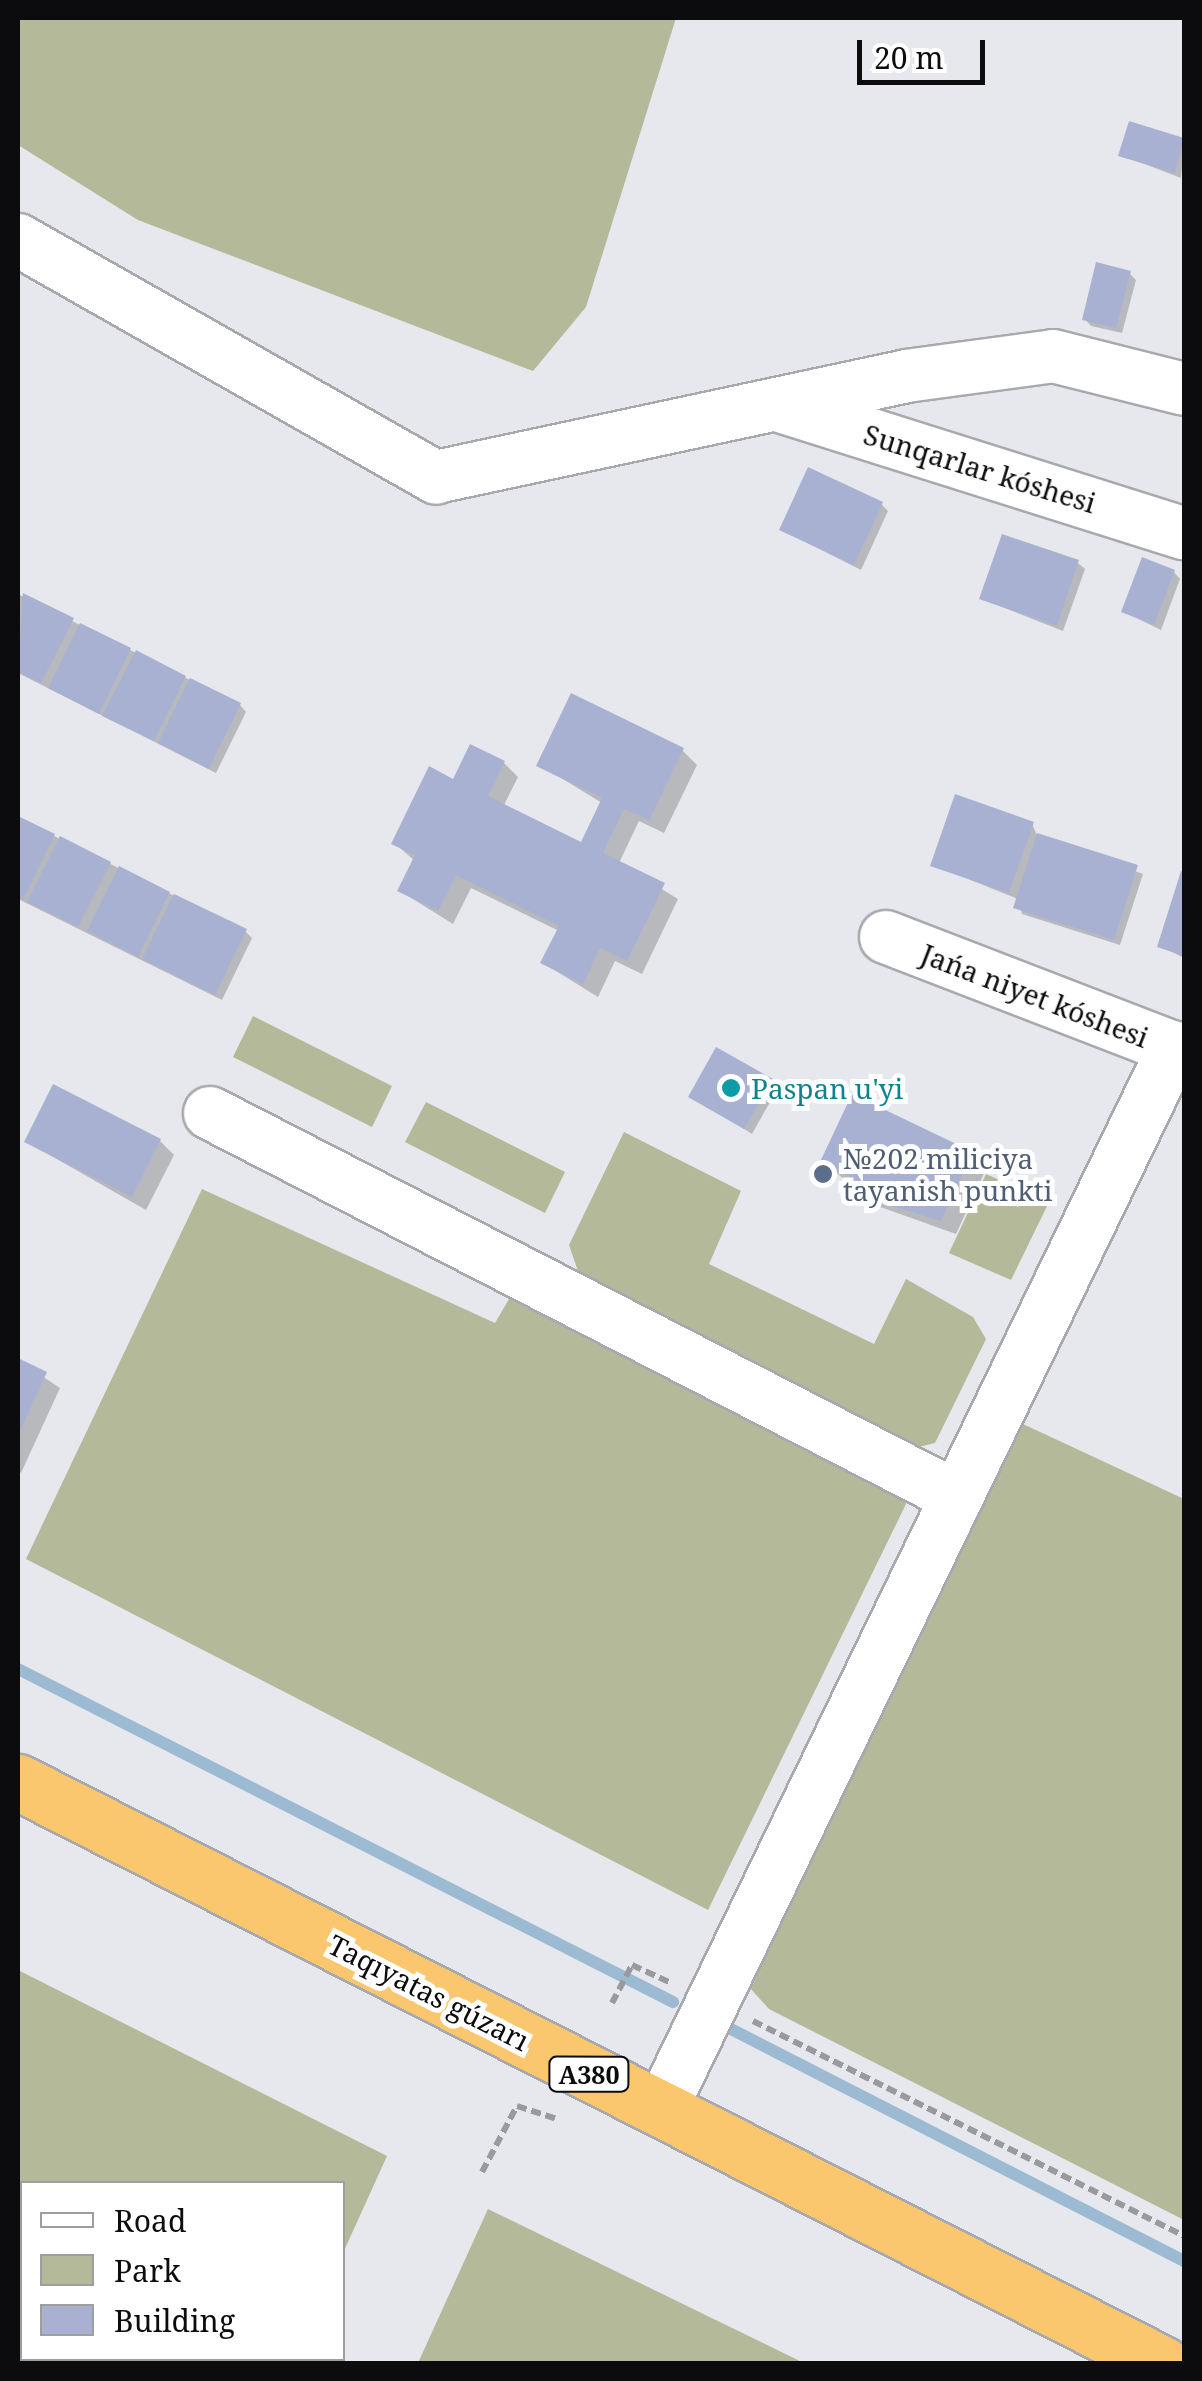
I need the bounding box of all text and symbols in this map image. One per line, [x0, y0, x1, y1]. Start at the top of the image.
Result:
scale bar [862, 20, 990, 82]
text: 20 m [874, 37, 944, 78]
street label: Sunqarlar kóshesi [860, 417, 1100, 519]
street label: Jańa niyet kóshesi [917, 936, 1153, 1054]
place label: Paspan u'yi [751, 1071, 903, 1105]
marker: Paspan u'yi [720, 1077, 742, 1099]
place label: №202 miliciya tayanish punkti [843, 1141, 1053, 1207]
marker: №202 miliciya tayanish punkti [812, 1163, 834, 1185]
street label: Taqıyatas gúzarı [323, 1927, 535, 2057]
road number: A380 [546, 2054, 632, 2094]
legend [20, 2181, 345, 2361]
text: Road [114, 2200, 186, 2241]
text: Park [114, 2250, 181, 2291]
text: Building [114, 2300, 235, 2341]

